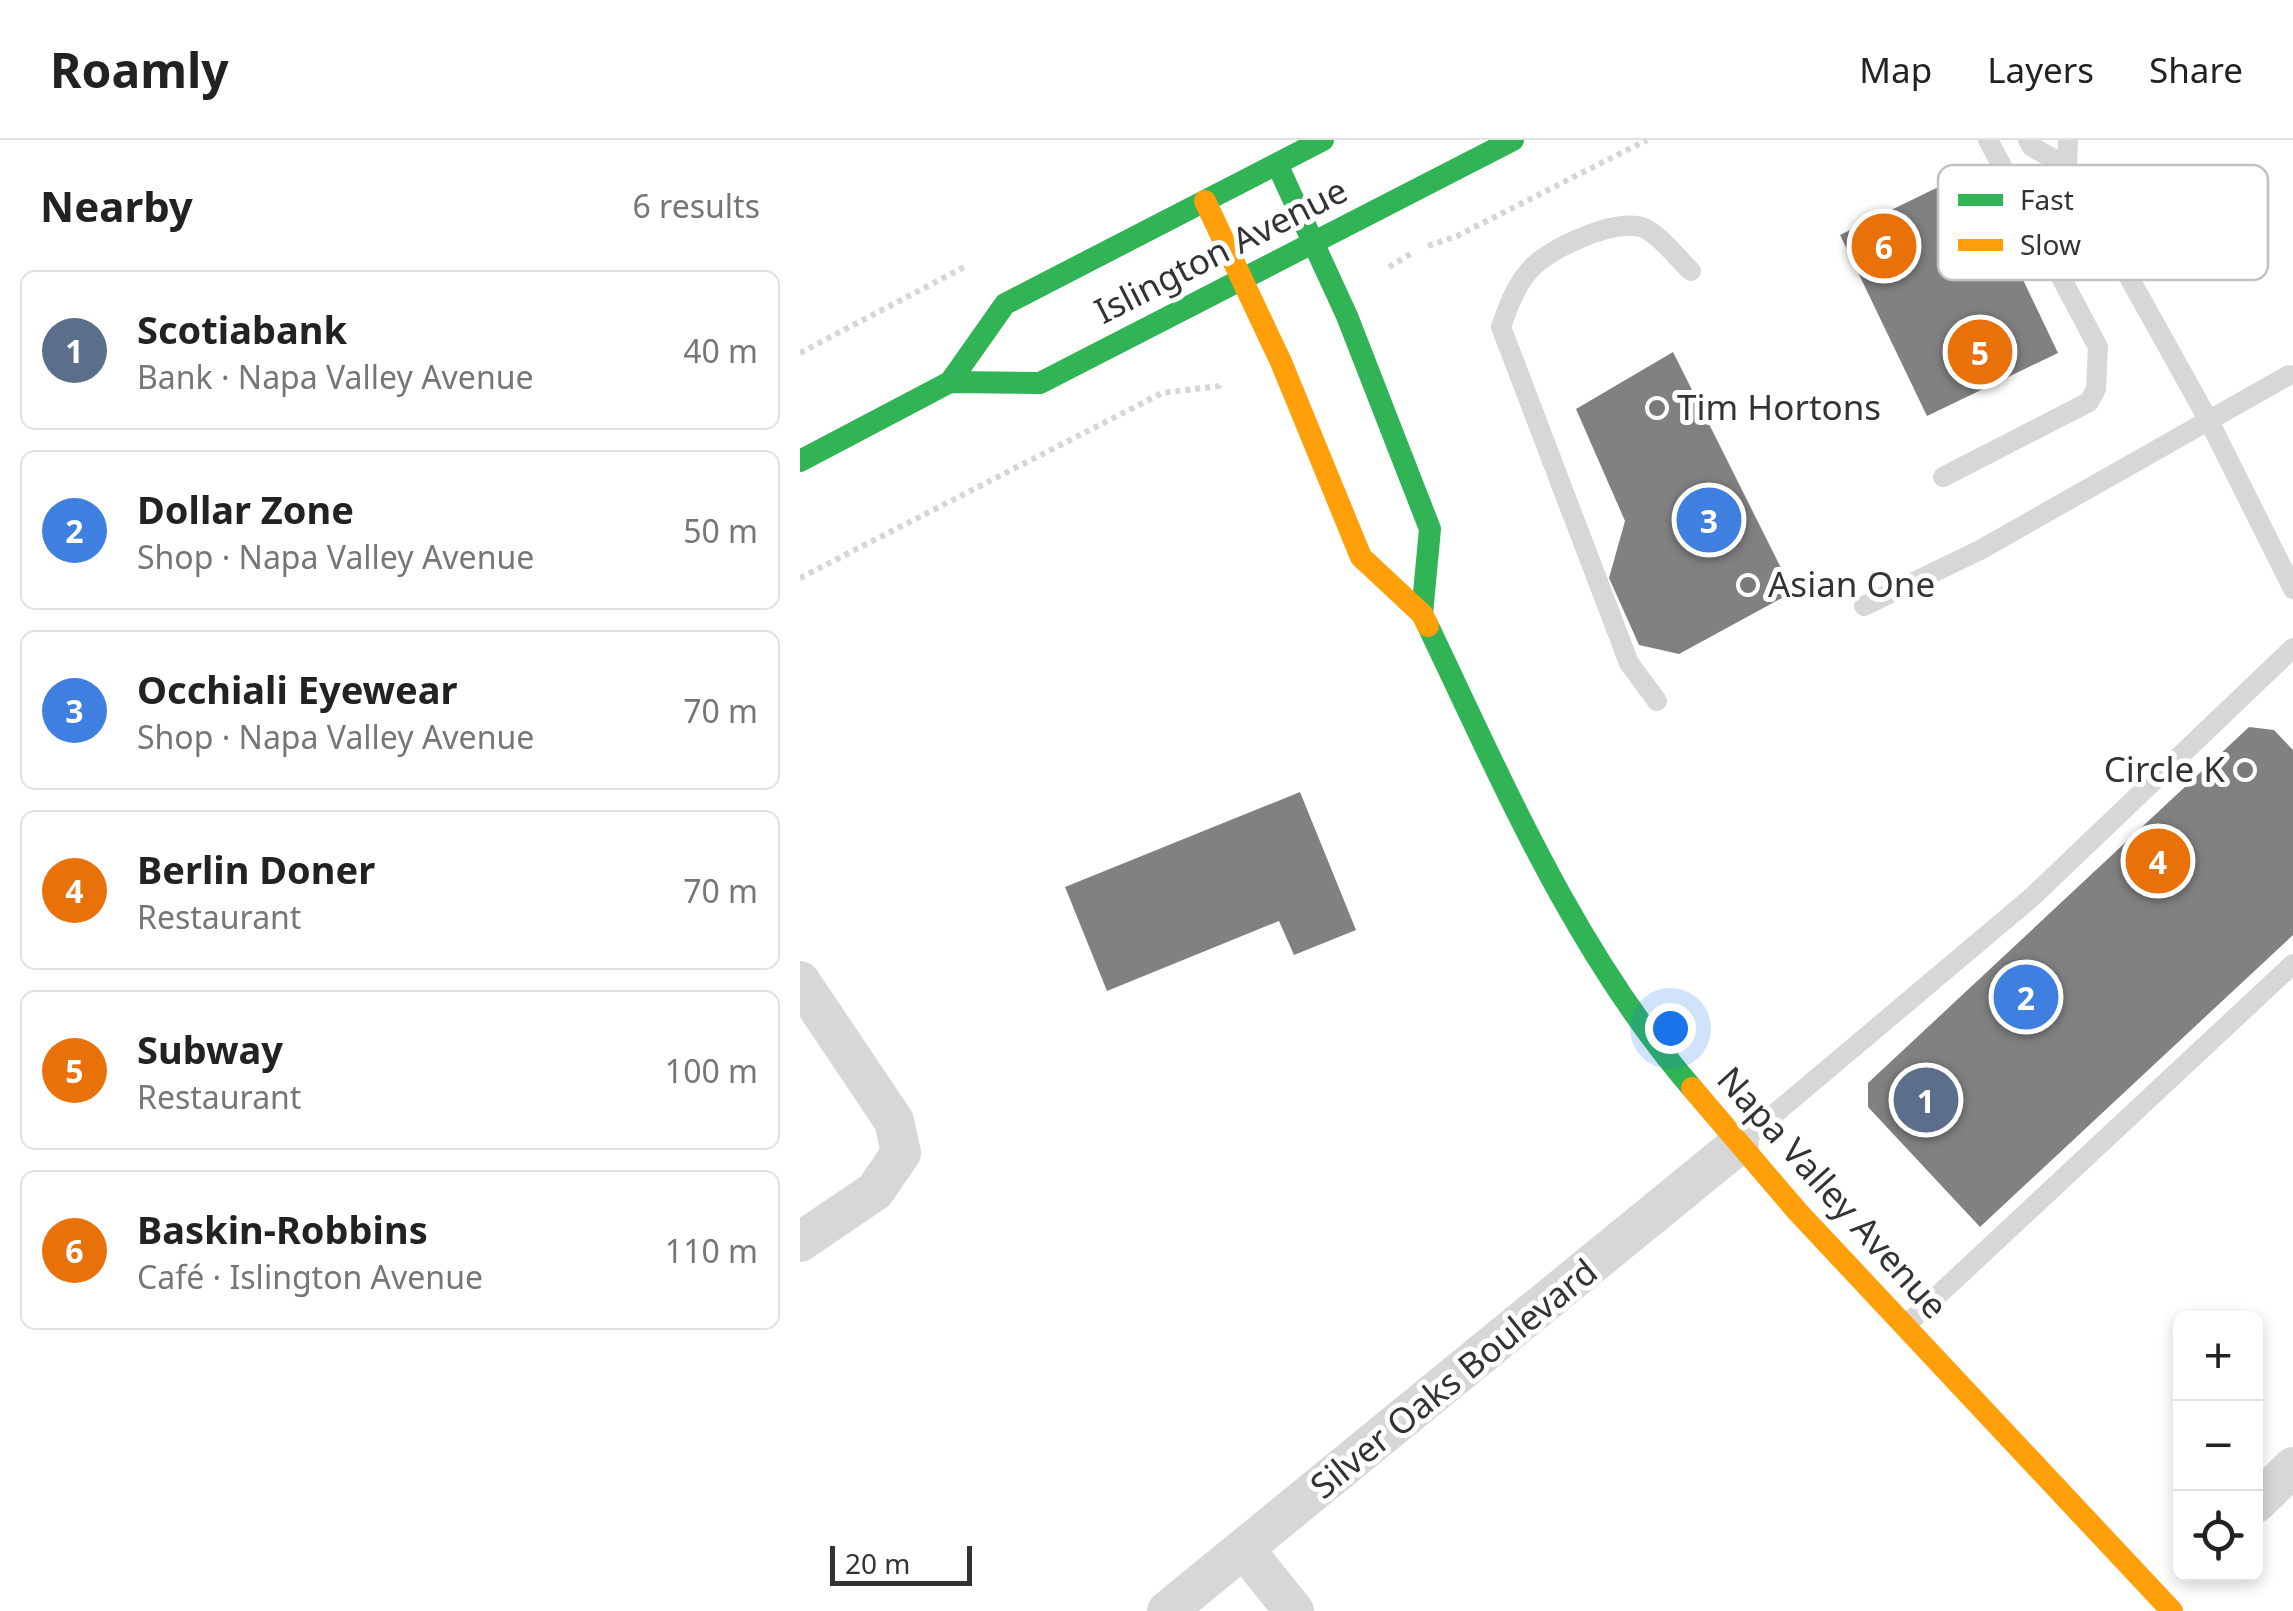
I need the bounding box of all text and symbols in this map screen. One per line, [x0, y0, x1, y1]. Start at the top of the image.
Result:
text: Roamly [50, 37, 229, 102]
text: Map [1859, 46, 1932, 93]
text: Layers [1987, 46, 2094, 93]
text: Share [2149, 46, 2243, 93]
legend [1938, 165, 2268, 280]
street label: Islington Avenue [1086, 166, 1355, 334]
text: Nearby [40, 177, 193, 234]
text: Fast [2020, 180, 2074, 218]
text: 6 results [633, 184, 760, 227]
pin: 6 [1852, 208, 1916, 284]
text: Slow [2020, 225, 2081, 263]
text: Scotiabank [137, 303, 347, 355]
pin: 5 [1948, 314, 2012, 390]
text: 1 [65, 329, 84, 372]
text: 40 m [683, 329, 758, 372]
text: Bank · Napa Valley Avenue [137, 355, 533, 398]
place label: Tim Hortons [1677, 383, 1881, 430]
marker: Tim Hortons [1646, 397, 1668, 419]
pin: 3 [1676, 482, 1742, 558]
text: Dollar Zone [137, 483, 354, 535]
text: 2 [65, 509, 84, 552]
text: 50 m [683, 509, 758, 552]
text: Shop · Napa Valley Avenue [137, 535, 534, 578]
place label: Asian One [1768, 560, 1935, 607]
marker: Asian One [1737, 574, 1759, 596]
text: Occhiali Eyewear [137, 663, 458, 715]
text: 3 [65, 689, 84, 732]
text: 70 m [683, 689, 758, 732]
text: Shop · Napa Valley Avenue [137, 715, 534, 758]
place label: Circle K [2104, 745, 2225, 792]
marker: Circle K [2234, 759, 2256, 781]
pin: 4 [2126, 824, 2190, 898]
text: Berlin Doner [137, 843, 375, 895]
text: 4 [65, 869, 84, 912]
text: 70 m [683, 869, 758, 912]
text: Restaurant [137, 895, 301, 938]
pin: 2 [1994, 960, 2058, 1034]
your location [1645, 1003, 1696, 1054]
text: Subway [137, 1023, 283, 1075]
text: 5 [65, 1049, 84, 1092]
text: 100 m [665, 1049, 758, 1092]
street label: Napa Valley Avenue [1707, 1056, 1959, 1328]
pin: 1 [1894, 1062, 1958, 1138]
text: Restaurant [137, 1075, 301, 1118]
text: Baskin-Robbins [137, 1203, 428, 1255]
text: 6 [65, 1229, 84, 1272]
text: 110 m [665, 1229, 758, 1272]
street label: Silver Oaks Boulevard [1300, 1247, 1606, 1508]
text: Café · Islington Avenue [137, 1255, 483, 1298]
map controls [2173, 1311, 2263, 1581]
button: + [2173, 1311, 2263, 1401]
button: − [2173, 1401, 2263, 1491]
button: locate [2173, 1491, 2263, 1581]
scale bar [830, 1541, 972, 1586]
text: 20 m [845, 1544, 911, 1582]

